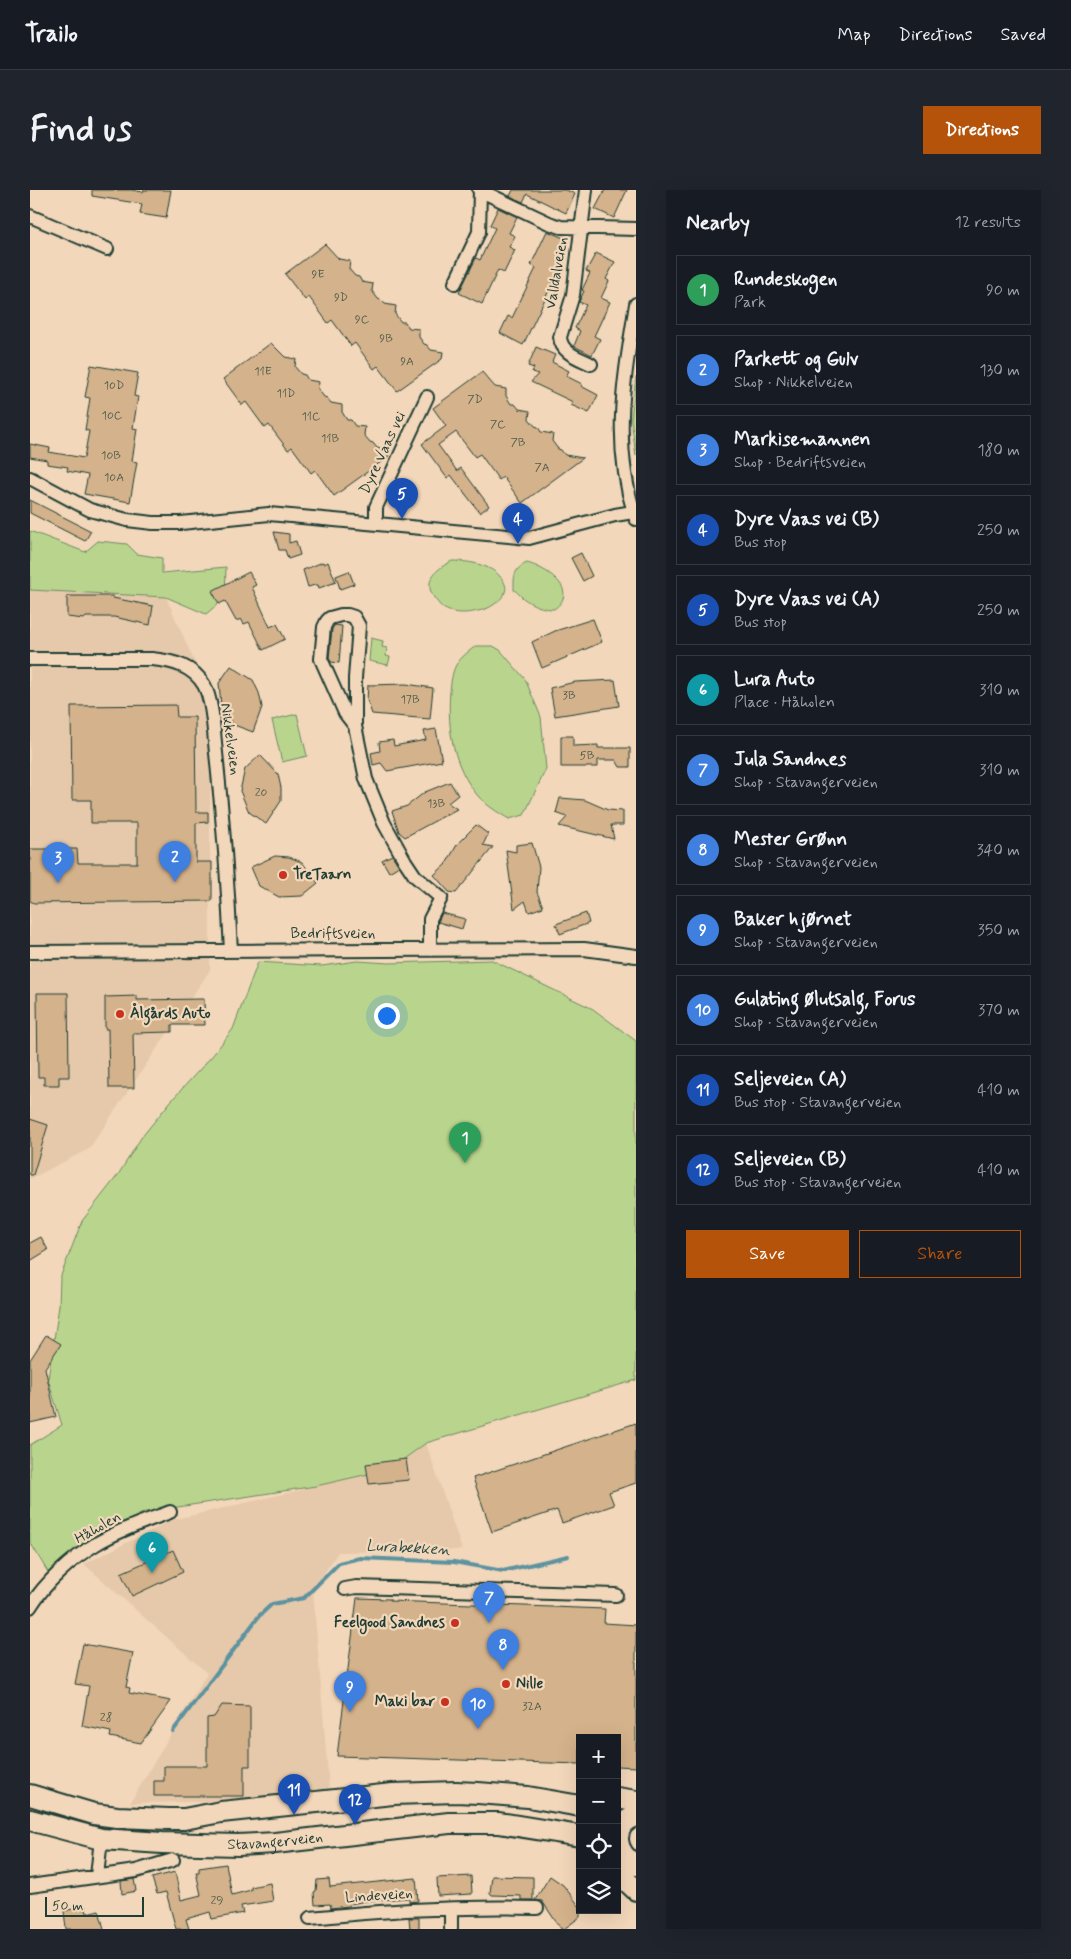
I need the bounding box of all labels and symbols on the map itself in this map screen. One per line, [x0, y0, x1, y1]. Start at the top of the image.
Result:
street label: Valldalveien [541, 235, 573, 311]
house number: 9E [312, 267, 324, 283]
house number: 9D [334, 290, 348, 306]
house number: 9C [355, 312, 370, 328]
house number: 9B [379, 331, 393, 347]
house number: 9A [400, 354, 414, 370]
house number: 11E [254, 364, 272, 380]
house number: 10D [104, 378, 124, 394]
house number: 11D [277, 386, 295, 402]
house number: 7D [467, 392, 483, 408]
house number: 10C [102, 408, 123, 424]
street label: Dyre Vaas vei [355, 408, 411, 498]
house number: 11C [301, 409, 321, 425]
house number: 7C [490, 417, 506, 433]
house number: 11B [321, 431, 339, 447]
house number: 7B [511, 435, 526, 451]
house number: 10B [101, 448, 121, 464]
house number: 7A [534, 460, 550, 476]
house number: 10A [104, 470, 124, 486]
pin: 5 [386, 478, 418, 519]
pin: 4 [502, 503, 534, 544]
house number: 3B [562, 688, 576, 704]
house number: 17B [401, 692, 420, 708]
street label: Nikkelveien [215, 702, 245, 776]
house number: 5B [580, 748, 595, 764]
house number: 20 [255, 785, 268, 801]
house number: 13B [427, 796, 445, 812]
pin: 2 [159, 841, 191, 882]
pin: 3 [42, 842, 74, 883]
place label: TreTaarn [293, 865, 351, 885]
marker: TreTaarn [277, 869, 289, 881]
street label: Bedriftsveien [291, 924, 375, 944]
place label: Ålgårds Auto [130, 1003, 211, 1026]
your location [374, 1003, 400, 1029]
marker: Ålgårds Auto [114, 1008, 126, 1020]
pin: 1 [449, 1122, 481, 1163]
street label: Håholen [71, 1507, 125, 1549]
pin: 6 [136, 1532, 168, 1573]
water label: Lurabekken [365, 1535, 451, 1561]
pin: 7 [473, 1582, 505, 1623]
place label: Feelgood Sandnes [334, 1613, 445, 1635]
marker: Feelgood Sandnes [449, 1617, 461, 1629]
pin: 8 [487, 1629, 519, 1670]
pin: 9 [334, 1671, 366, 1712]
place label: Nille [516, 1674, 543, 1694]
marker: Nille [500, 1678, 512, 1690]
pin: 10 [462, 1688, 494, 1729]
place label: Maki bar [375, 1692, 436, 1712]
marker: Maki bar [439, 1696, 451, 1708]
house number: 32A [522, 1699, 542, 1715]
house number: 28 [100, 1710, 112, 1726]
pin: 11 [278, 1774, 310, 1815]
pin: 12 [339, 1784, 371, 1825]
street label: Stavangerveien [227, 1828, 324, 1855]
street label: Lindeveien [344, 1884, 414, 1908]
house number: 29 [210, 1893, 224, 1909]
scale bar [45, 1894, 144, 1917]

